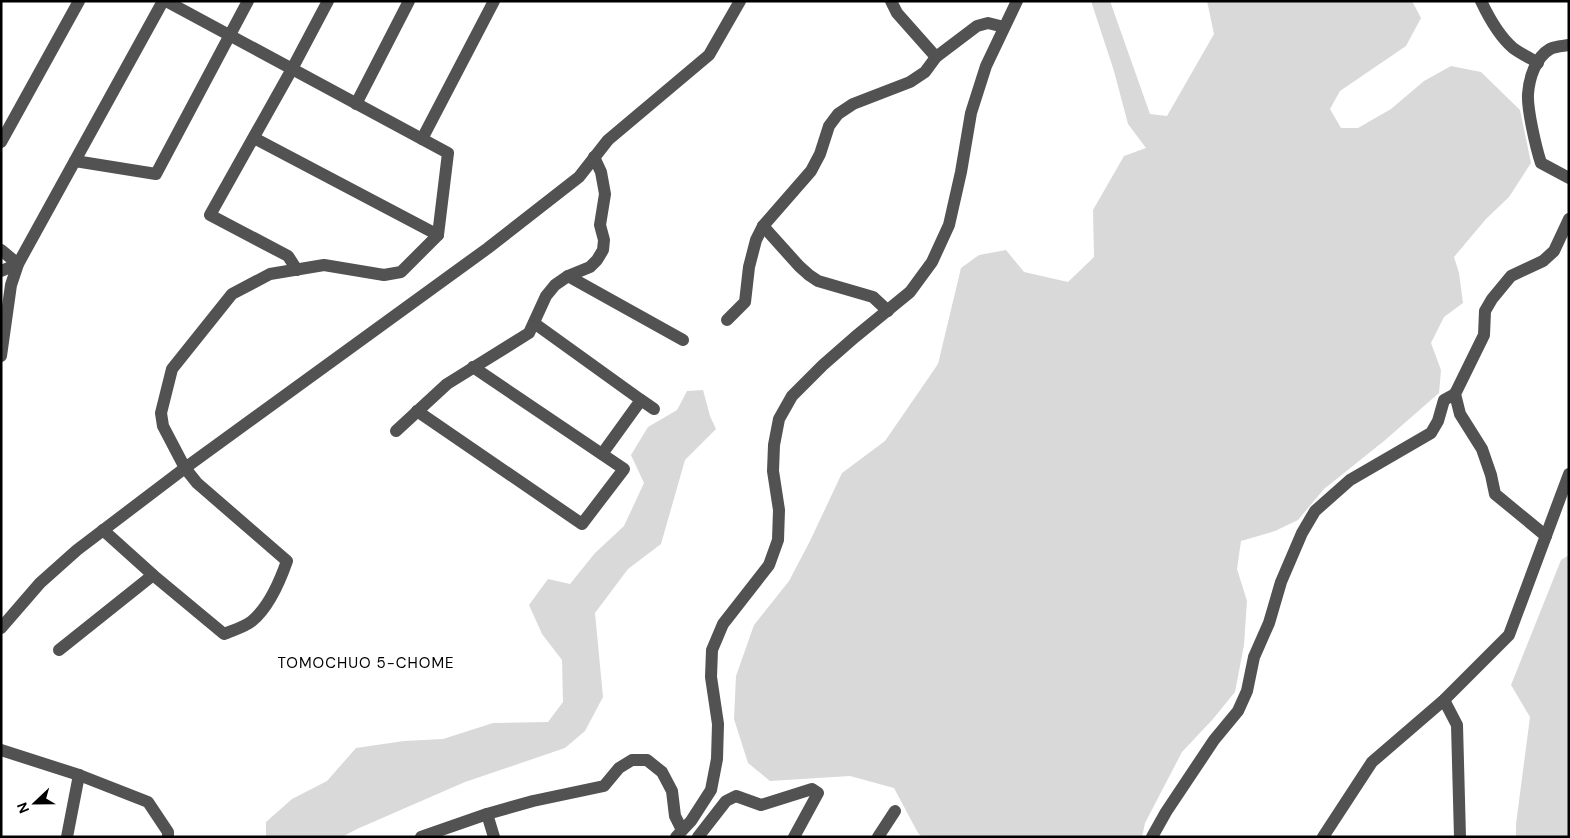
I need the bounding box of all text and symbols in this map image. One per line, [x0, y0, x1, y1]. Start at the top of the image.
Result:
district label: TOMOCHUO 5-CHOME [277, 653, 455, 673]
north arrow [10, 778, 60, 828]
text: N [13, 800, 33, 816]

